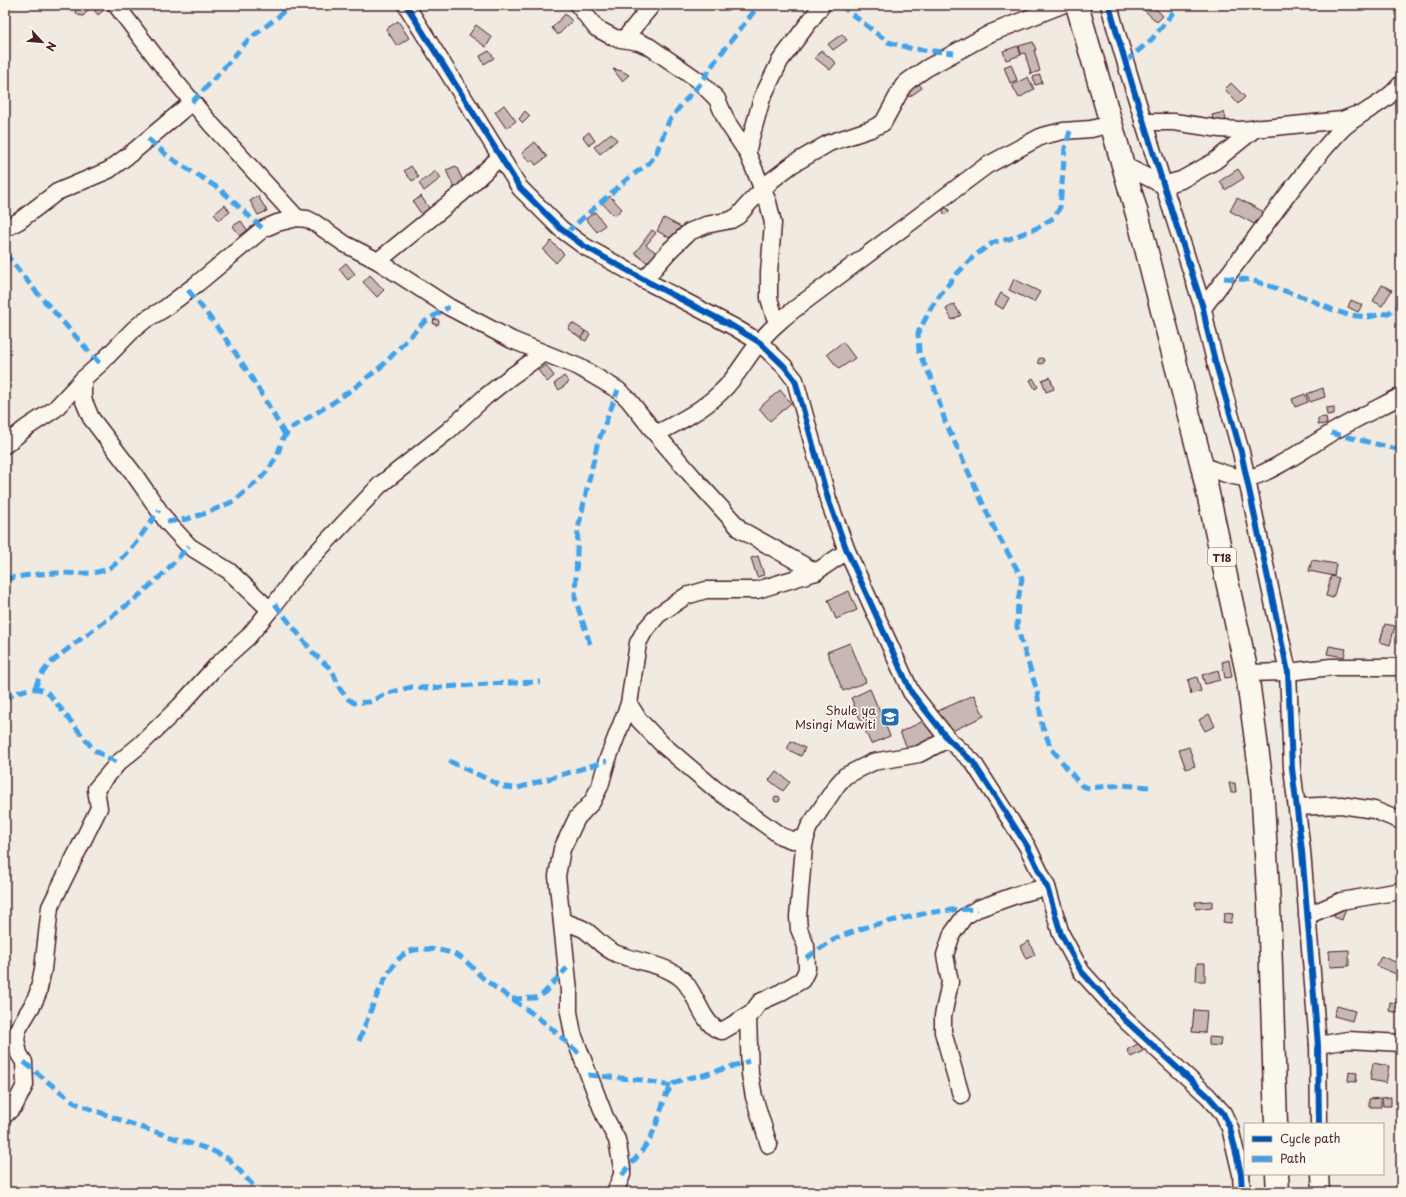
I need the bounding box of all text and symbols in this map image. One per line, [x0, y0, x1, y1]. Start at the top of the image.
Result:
north arrow [22, 22, 62, 62]
text: N [42, 39, 61, 55]
road number: T18 [1208, 548, 1236, 566]
place label: Shule ya Msingi Mawiti [795, 701, 876, 733]
school or university icon: Shule ya Msingi Mawiti [879, 706, 901, 728]
legend [1244, 1123, 1384, 1175]
text: Cycle path [1280, 1129, 1341, 1147]
text: Path [1280, 1149, 1306, 1167]

